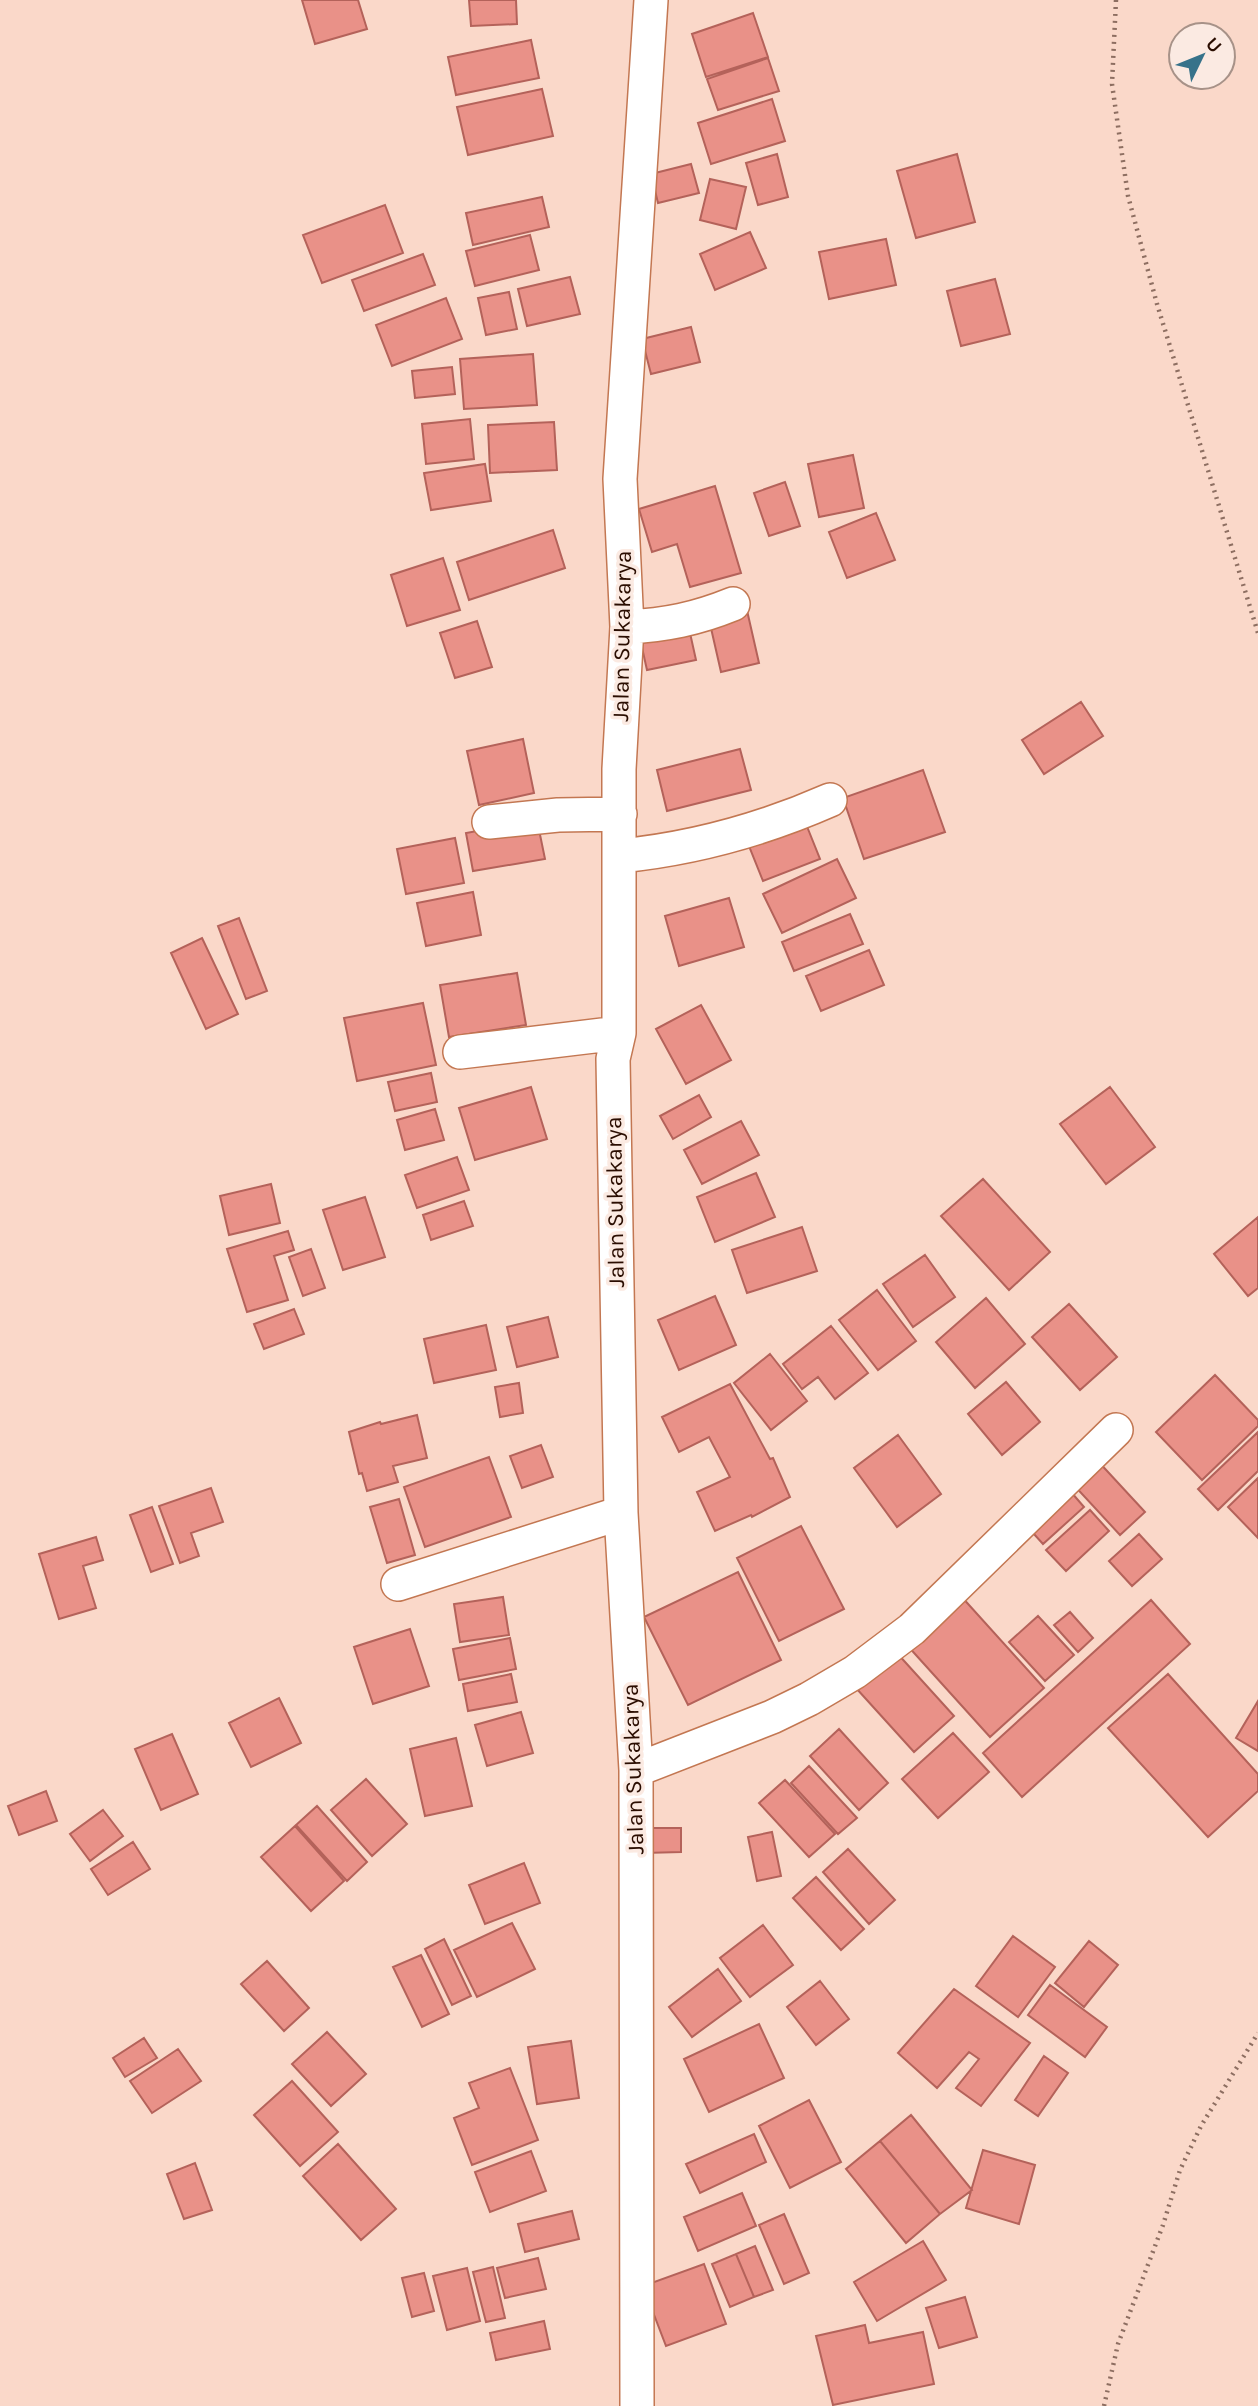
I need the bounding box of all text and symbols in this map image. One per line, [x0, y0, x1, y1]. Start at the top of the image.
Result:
north arrow [1167, 21, 1237, 91]
text: U [1201, 33, 1226, 57]
street label: Jalan Sukakarya [607, 550, 637, 722]
street label: Jalan Sukakarya [600, 1116, 630, 1288]
street label: Jalan Sukakarya [617, 1683, 649, 1855]

